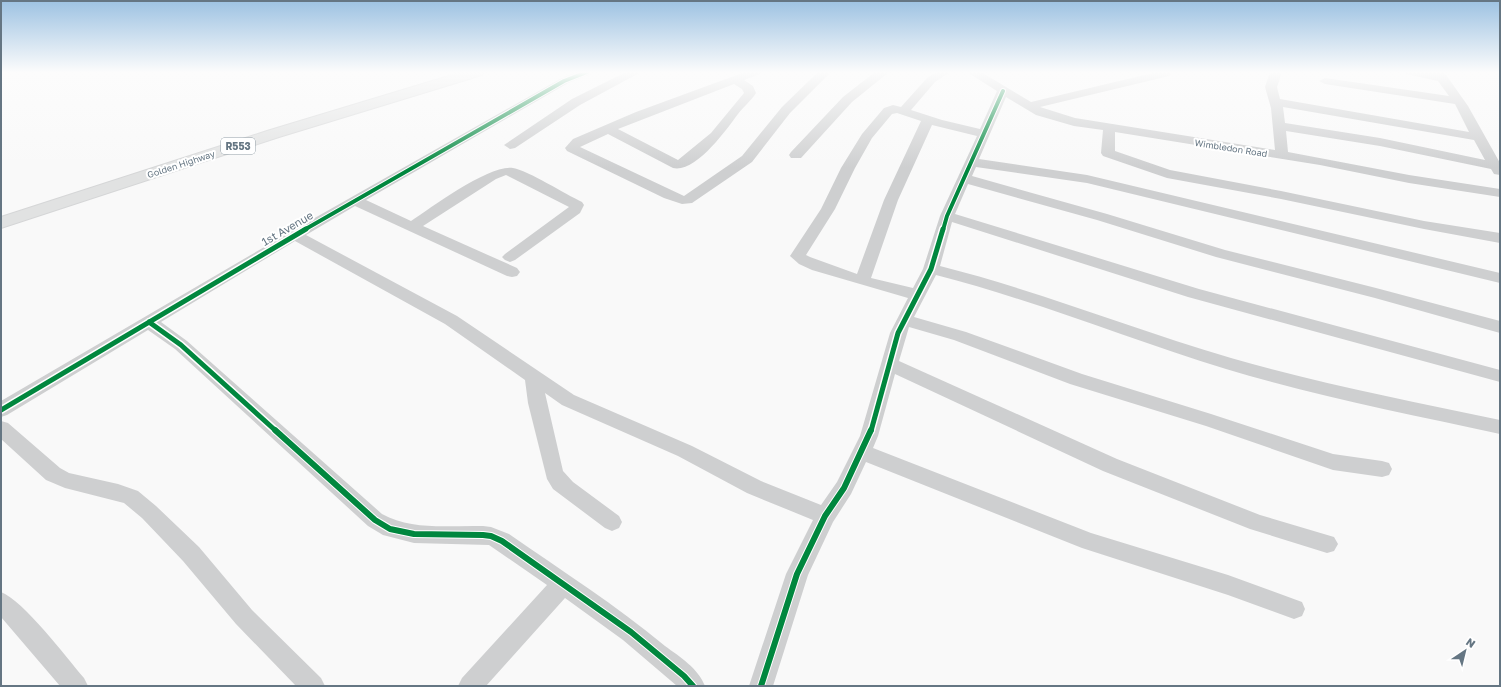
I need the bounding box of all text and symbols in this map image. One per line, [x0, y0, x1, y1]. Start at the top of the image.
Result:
street label: Wimbledon Road [1194, 137, 1268, 159]
road number: R553 [221, 138, 255, 154]
street label: Golden Highway [146, 148, 216, 180]
street label: 1st Avenue [259, 208, 315, 248]
north arrow [1445, 631, 1485, 671]
text: N [1464, 635, 1478, 650]

